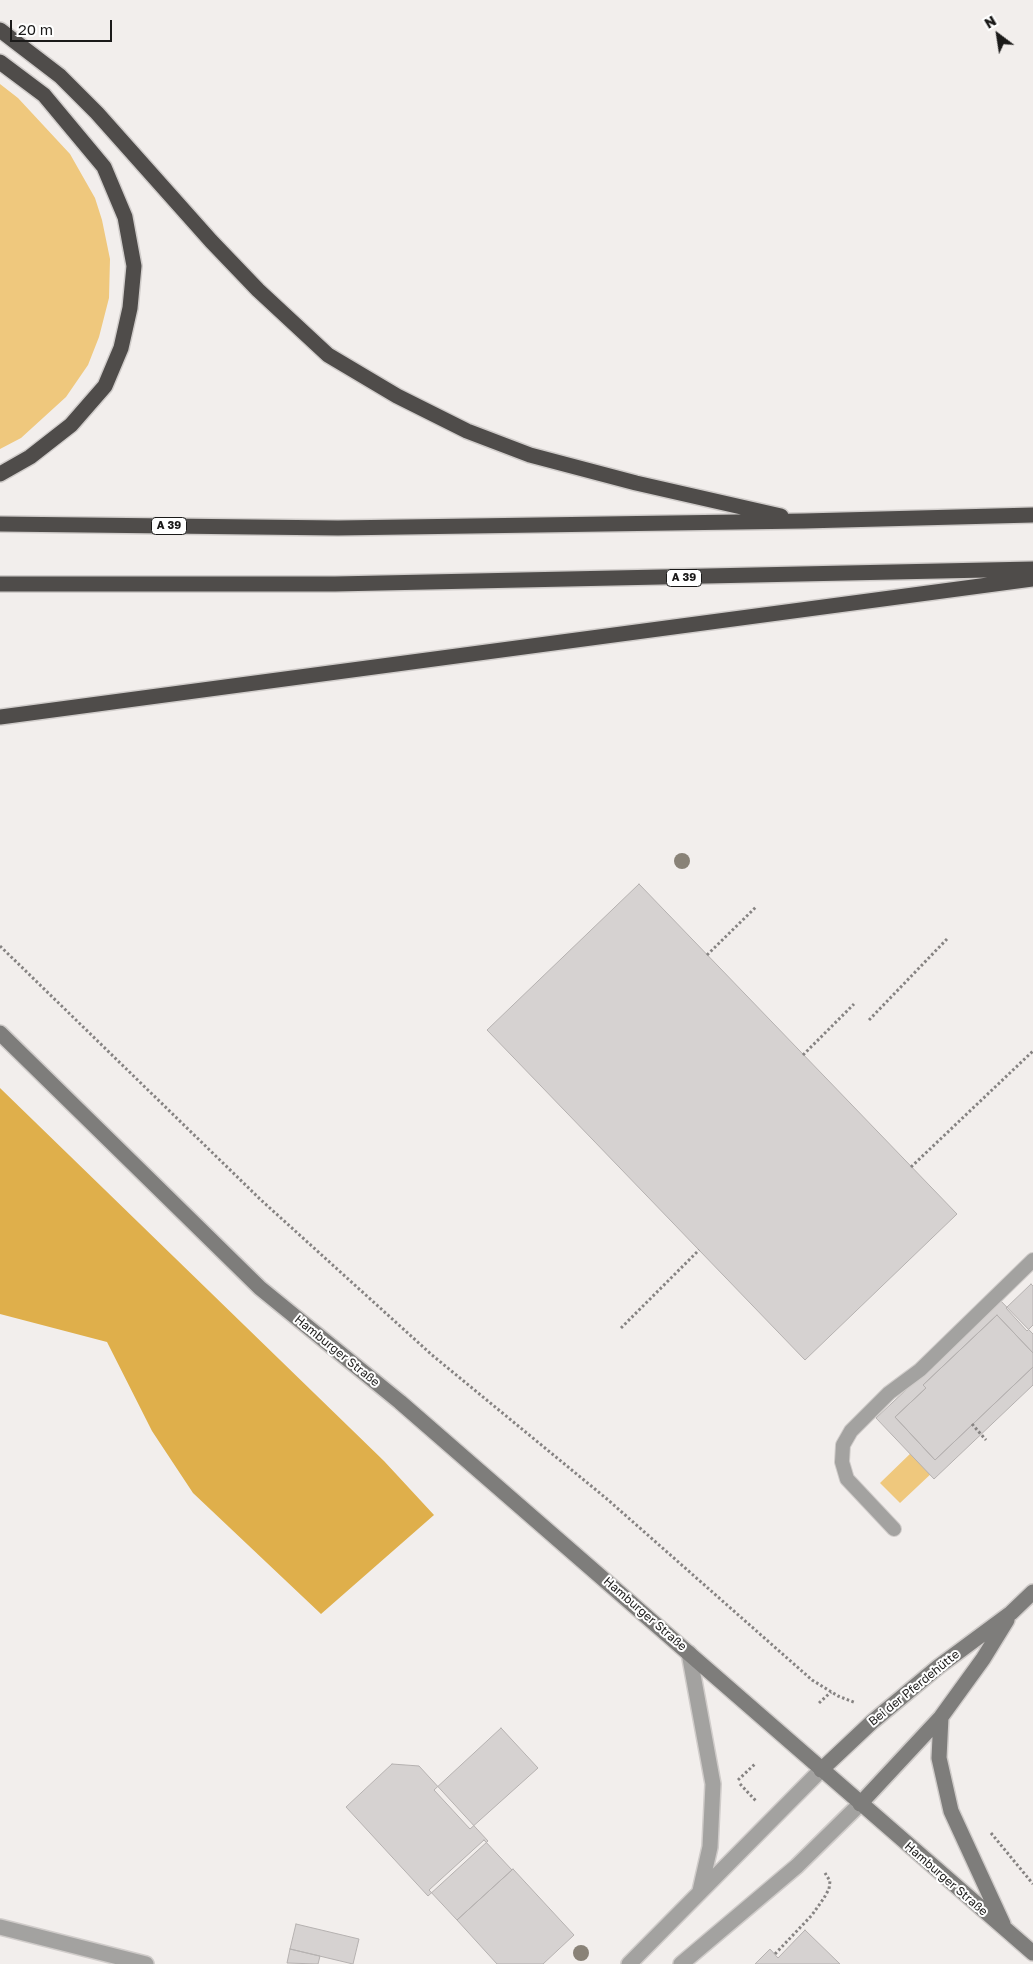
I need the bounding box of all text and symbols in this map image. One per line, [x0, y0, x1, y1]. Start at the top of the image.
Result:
scale bar [12, 10, 115, 42]
north arrow [973, 10, 1023, 60]
text: N [981, 12, 999, 32]
text: 20 m [18, 20, 53, 38]
road number: A 39 [152, 518, 186, 534]
road number: A 39 [666, 570, 702, 586]
street label: Hamburger Straße [292, 1312, 382, 1390]
street label: Hamburger Straße [601, 1574, 689, 1654]
street label: Bei der Pferdehütte [866, 1647, 962, 1729]
street label: Hamburger Straße [902, 1839, 990, 1919]

